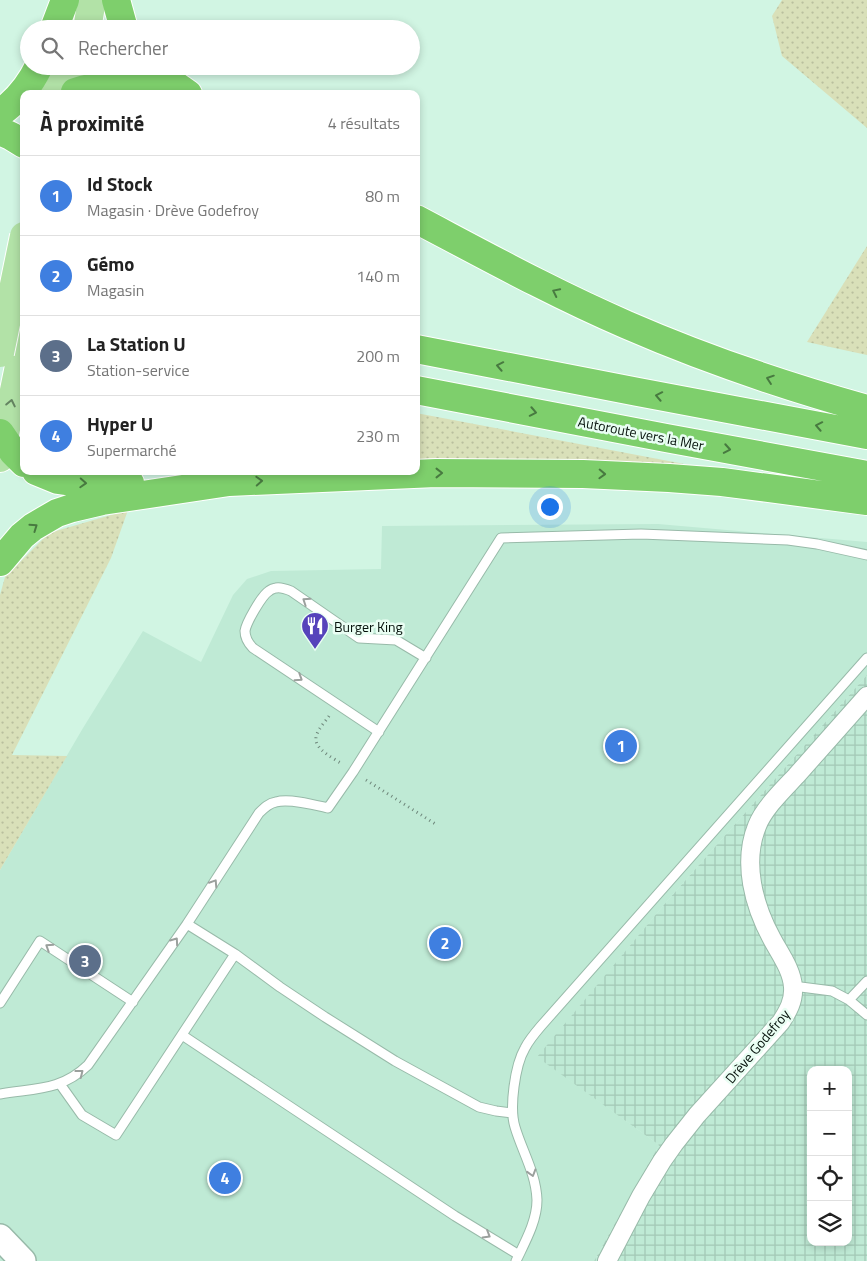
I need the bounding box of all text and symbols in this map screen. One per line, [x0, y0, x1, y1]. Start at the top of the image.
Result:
search box [20, 20, 420, 75]
text: Rechercher [78, 33, 168, 62]
icon: search [38, 34, 66, 62]
text: À proximité [40, 107, 144, 139]
text: 4 résultats [328, 111, 400, 135]
text: Id Stock [87, 169, 152, 198]
text: 1 [52, 184, 60, 208]
text: 80 m [365, 184, 400, 208]
text: Magasin · Drève Godefroy [87, 198, 259, 222]
text: Gémo [87, 249, 134, 278]
text: 2 [52, 264, 60, 288]
text: 140 m [356, 264, 400, 288]
text: Magasin [87, 278, 144, 302]
one-way arrow [552, 288, 561, 298]
text: La Station U [87, 329, 186, 358]
text: 3 [52, 344, 60, 368]
text: 200 m [356, 344, 400, 368]
text: Station-service [87, 358, 190, 382]
one-way arrow [495, 361, 504, 371]
one-way arrow [767, 375, 775, 385]
one-way arrow [655, 392, 664, 402]
one-way arrow [6, 399, 16, 408]
one-way arrow [528, 407, 537, 417]
text: Hyper U [87, 409, 153, 438]
street label: Autoroute vers la Mer [576, 411, 706, 456]
one-way arrow [815, 422, 823, 432]
text: 4 [52, 424, 60, 448]
text: 230 m [356, 424, 400, 448]
text: Supermarché [87, 438, 177, 462]
one-way arrow [722, 444, 731, 454]
one-way arrow [436, 468, 443, 478]
one-way arrow [598, 469, 606, 480]
one-way arrow [255, 475, 263, 486]
one-way arrow [79, 477, 87, 488]
your location [537, 494, 563, 520]
one-way arrow [28, 524, 37, 533]
one-way arrow [302, 598, 311, 607]
restaurant icon: Burger King [300, 611, 330, 650]
place label: Burger King [334, 616, 403, 637]
one-way arrow [293, 672, 302, 681]
pin: 1 [605, 727, 637, 765]
one-way arrow [207, 880, 217, 889]
pin: 2 [429, 924, 461, 962]
one-way arrow [169, 938, 178, 947]
pin: 3 [69, 942, 101, 980]
one-way arrow [45, 944, 54, 953]
street label: Drève Godefroy [720, 1004, 795, 1088]
map controls [807, 1066, 852, 1246]
button: + [807, 1066, 852, 1111]
one-way arrow [74, 1069, 83, 1078]
button: − [807, 1111, 852, 1156]
button: locate [807, 1156, 852, 1201]
pin: 4 [209, 1159, 241, 1197]
one-way arrow [526, 1168, 536, 1177]
button: layers [807, 1201, 852, 1246]
one-way arrow [482, 1229, 491, 1239]

